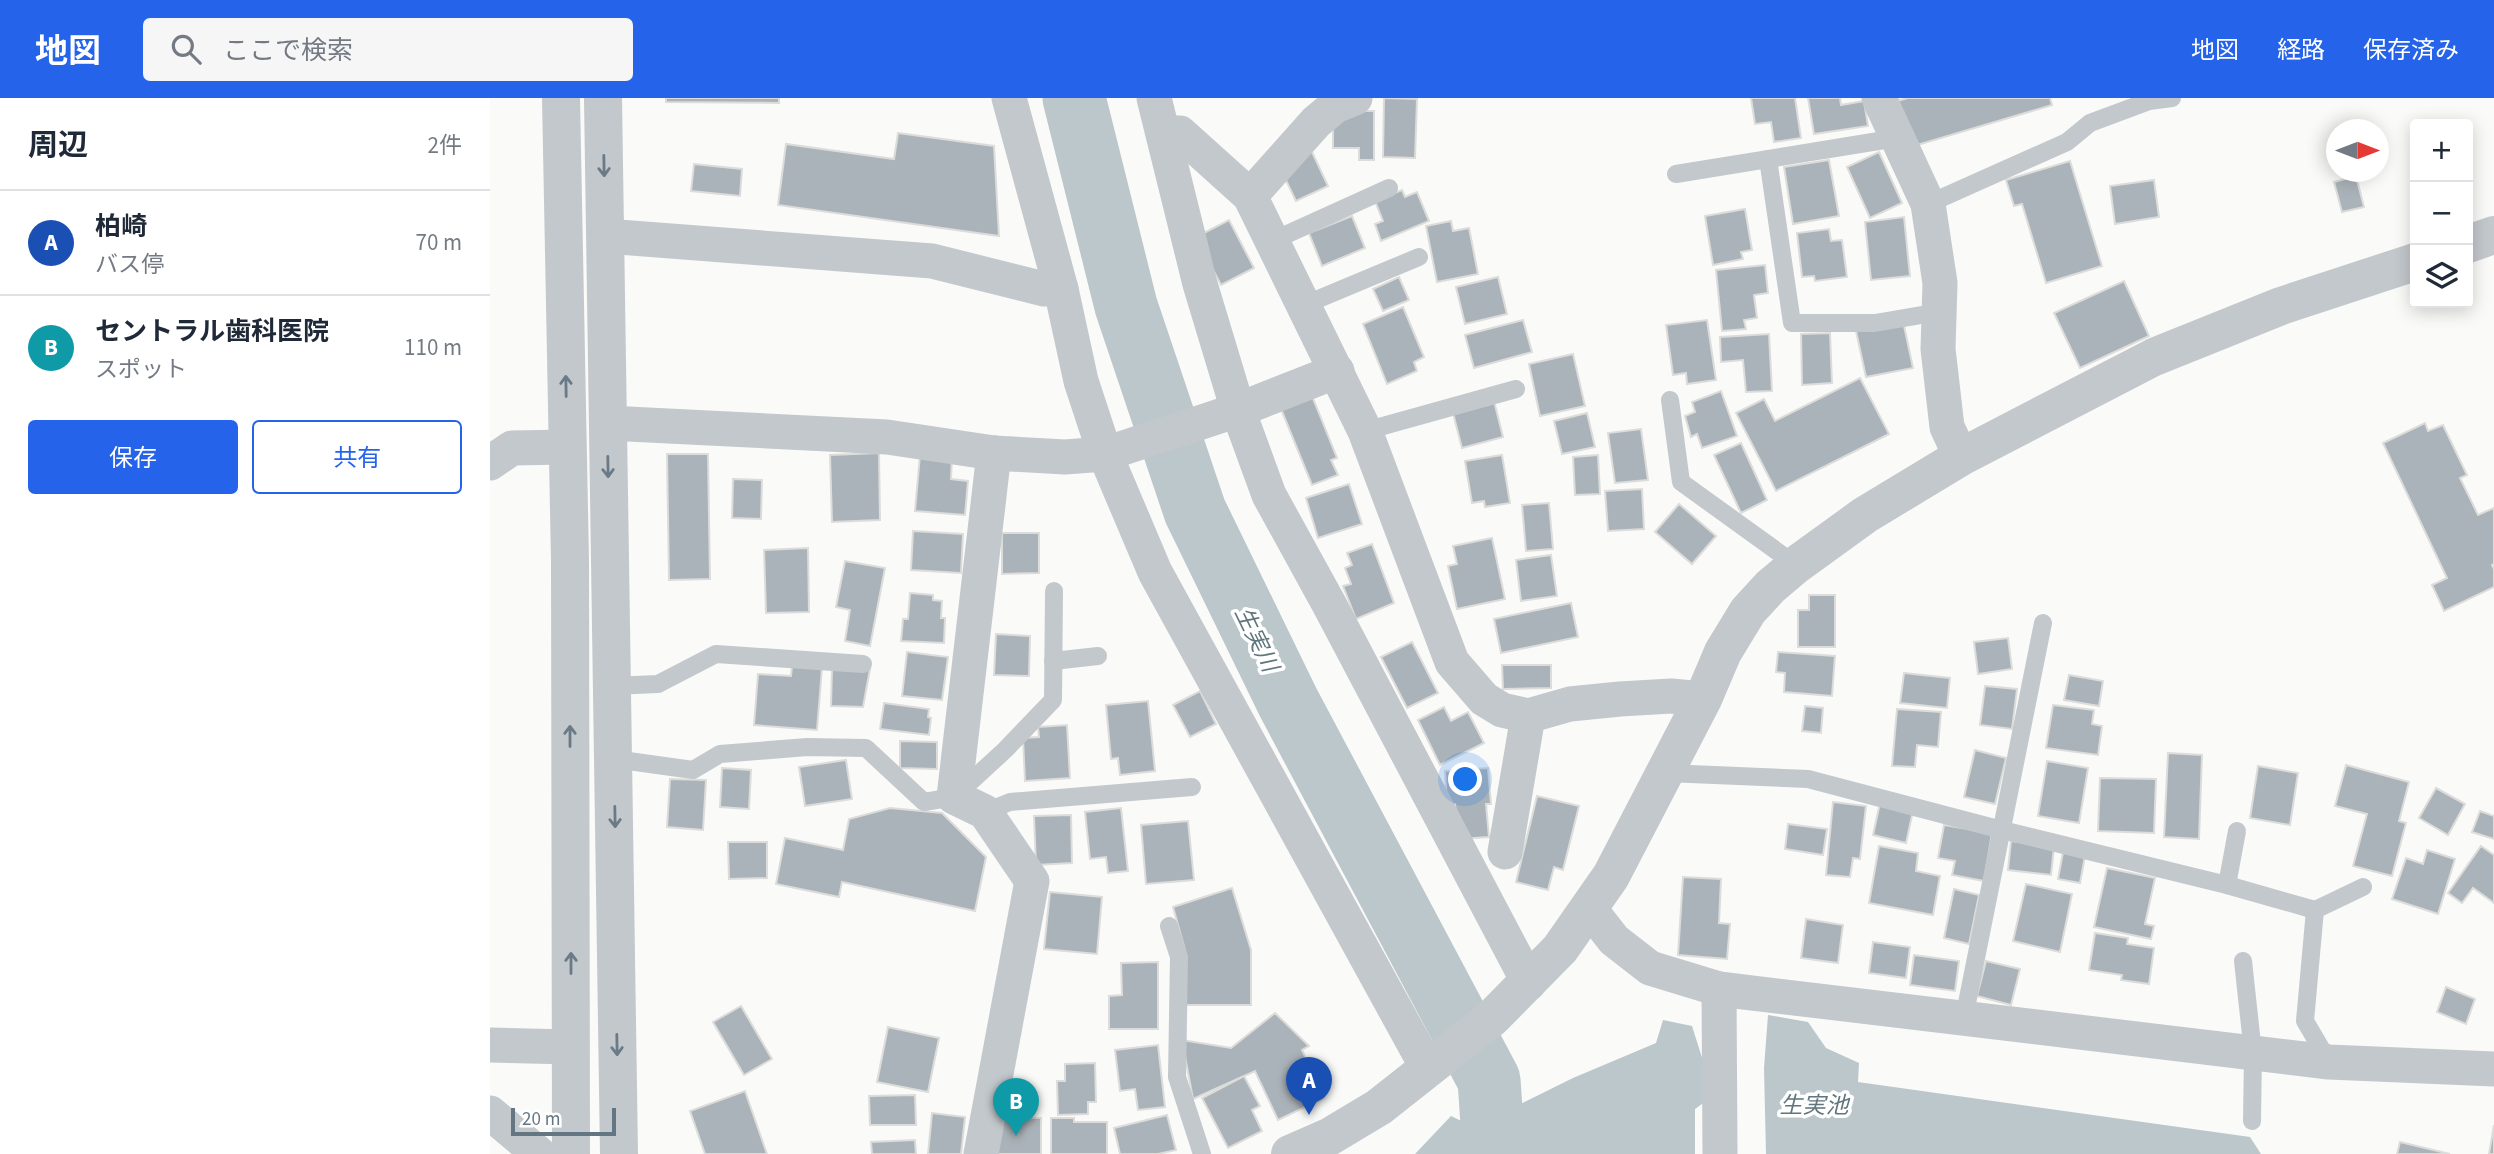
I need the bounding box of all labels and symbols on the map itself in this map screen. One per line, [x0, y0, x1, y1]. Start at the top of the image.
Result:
north arrow [2326, 119, 2389, 182]
one-way arrow [597, 154, 611, 177]
one-way arrow [559, 375, 572, 398]
one-way arrow [601, 455, 615, 478]
water label: 生実川 [1227, 601, 1288, 680]
one-way arrow [563, 725, 577, 748]
your location [1448, 762, 1482, 796]
one-way arrow [608, 805, 622, 828]
one-way arrow [564, 952, 578, 975]
one-way arrow [610, 1033, 624, 1056]
pin: A [1286, 1057, 1332, 1115]
pin: B [993, 1078, 1039, 1136]
water label: 生実池 [1780, 1089, 1851, 1122]
scale bar [511, 1105, 616, 1137]

